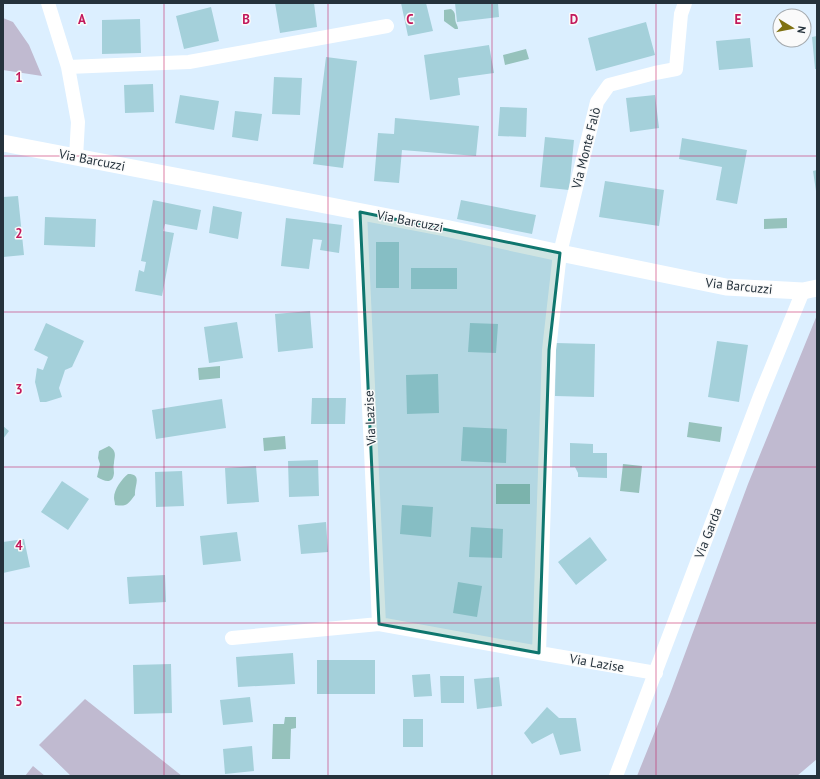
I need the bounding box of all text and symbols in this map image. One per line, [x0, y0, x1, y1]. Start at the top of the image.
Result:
north arrow [772, 8, 812, 48]
text: A [78, 11, 86, 28]
text: B [242, 11, 250, 28]
text: C [406, 11, 414, 28]
text: D [570, 11, 578, 28]
text: E [735, 11, 742, 28]
text: N [794, 25, 809, 35]
text: 1 [15, 69, 23, 86]
street label: Via Monte Falò [567, 105, 604, 191]
street label: Via Barcuzzi [56, 145, 127, 175]
street label: Via Barcuzzi [374, 206, 445, 236]
text: 2 [15, 225, 23, 242]
street label: Via Barcuzzi [704, 274, 773, 298]
text: 3 [15, 381, 23, 398]
street label: Via Lazise [360, 390, 380, 447]
street label: Via Garda [690, 505, 725, 562]
text: 4 [15, 537, 23, 554]
street label: Via Lazise [567, 650, 626, 676]
text: 5 [15, 693, 23, 710]

